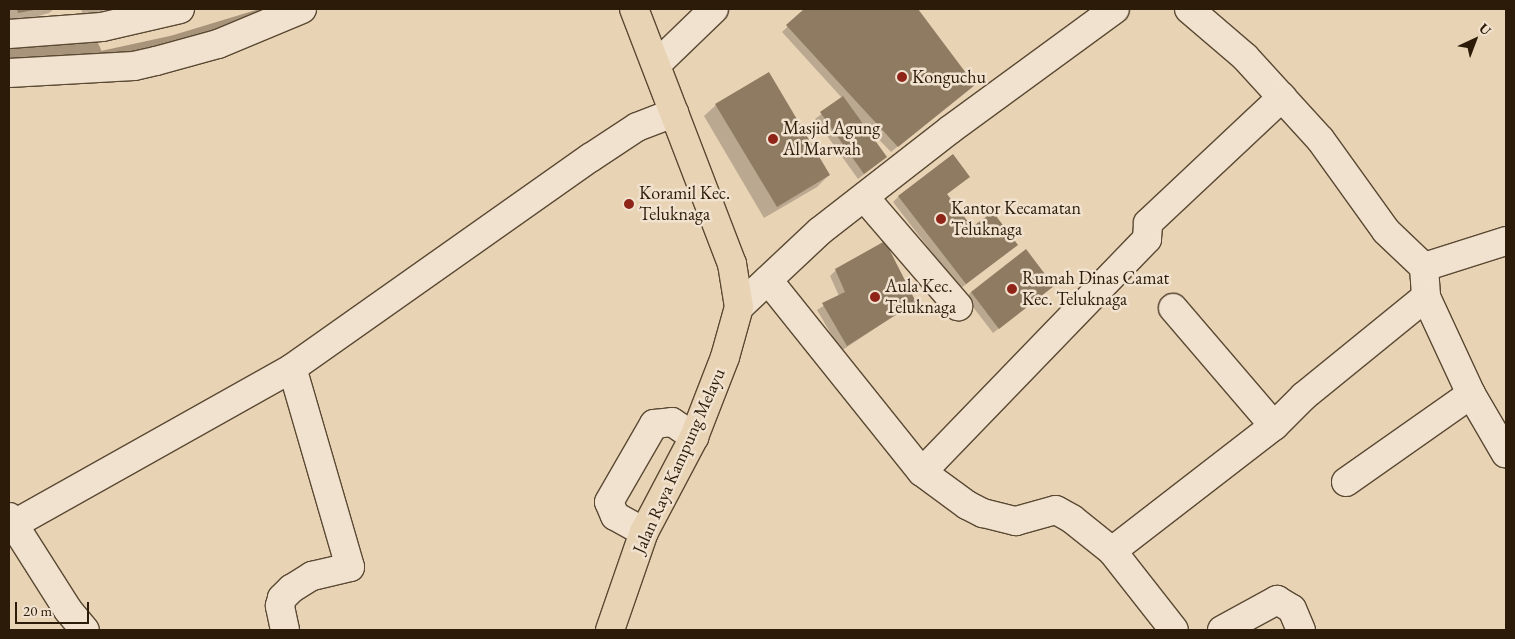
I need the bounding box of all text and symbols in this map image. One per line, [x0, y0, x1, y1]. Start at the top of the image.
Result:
north arrow [1450, 15, 1500, 65]
text: U [1475, 19, 1495, 39]
place label: Konguchu [912, 66, 986, 88]
marker: Konguchu [896, 71, 908, 83]
place label: Masjid Agung Al Marwah [783, 118, 880, 160]
marker: Masjid Agung Al Marwah [767, 133, 779, 145]
place label: Koramil Kec. Teluknaga [639, 183, 730, 225]
marker: Koramil Kec. Teluknaga [623, 198, 635, 210]
place label: Kantor Kecamatan Teluknaga [951, 198, 1081, 240]
marker: Kantor Kecamatan Teluknaga [935, 213, 947, 225]
place label: Rumah Dinas Camat Kec. Teluknaga [1022, 268, 1169, 310]
place label: Aula Kec. Teluknaga [885, 276, 956, 318]
marker: Rumah Dinas Camat Kec. Teluknaga [1006, 283, 1018, 295]
marker: Aula Kec. Teluknaga [869, 291, 881, 303]
street label: Jalan Raya Kampung Melayu [628, 365, 730, 557]
scale bar [18, 592, 91, 624]
text: 20 m [23, 601, 52, 620]

